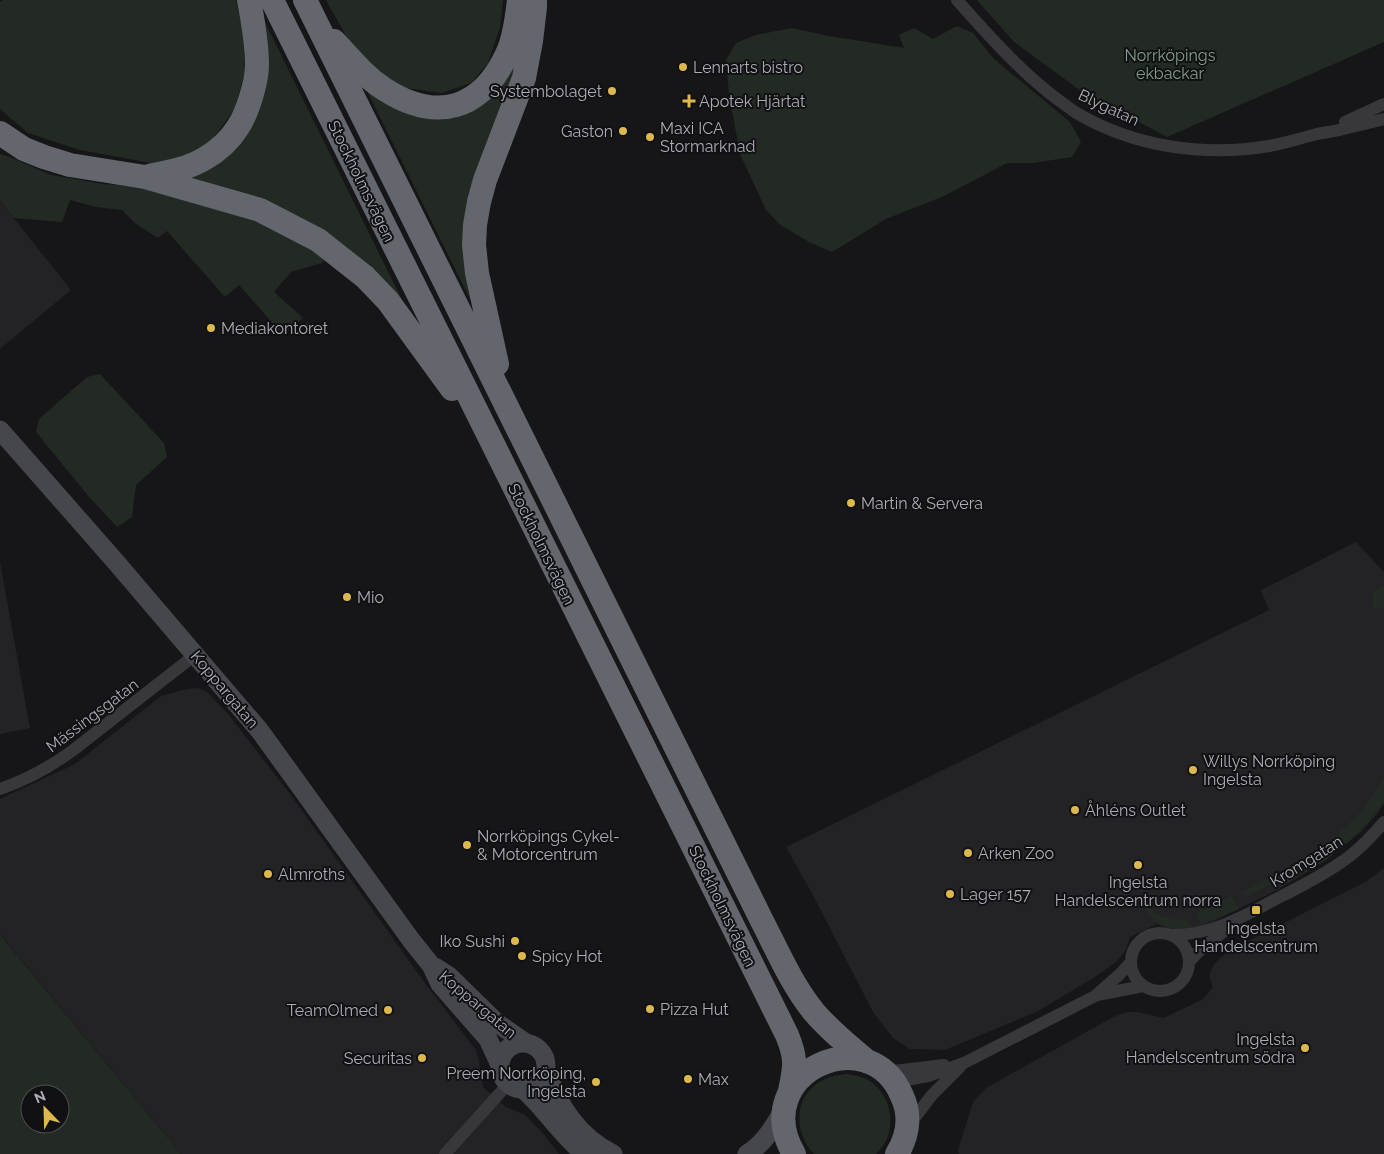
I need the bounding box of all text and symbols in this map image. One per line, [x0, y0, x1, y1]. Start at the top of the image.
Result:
park label: Norrköpings ekbackar [1125, 46, 1216, 83]
place label: Lennarts bistro [693, 58, 803, 77]
marker: Lennarts bistro [677, 61, 689, 73]
place label: Systembolaget [490, 82, 603, 101]
marker: Systembolaget [606, 85, 618, 97]
street label: Blygatan [1075, 85, 1142, 130]
place label: Apotek Hjärtat [699, 92, 806, 111]
marker: Apotek Hjärtat [683, 95, 695, 107]
street label: Stockholmsvägen [324, 117, 399, 245]
place label: Maxi ICA Stormarknad [660, 119, 755, 156]
place label: Gaston [561, 122, 613, 141]
marker: Gaston [617, 125, 629, 137]
marker: Maxi ICA Stormarknad [644, 131, 656, 143]
place label: Mediakontoret [221, 319, 329, 338]
marker: Mediakontoret [205, 322, 217, 334]
street label: Stockholmsvägen [504, 480, 579, 608]
place label: Martin & Servera [861, 494, 983, 513]
marker: Martin & Servera [845, 497, 857, 509]
place label: Mio [357, 588, 384, 607]
marker: Mio [341, 591, 353, 603]
street label: Koppargatan [187, 647, 262, 732]
street label: Mässingsgatan [42, 675, 142, 756]
place label: Willys Norrköping Ingelsta [1203, 752, 1335, 789]
marker: Willys Norrköping Ingelsta [1187, 764, 1199, 776]
place label: Åhléns Outlet [1085, 800, 1187, 820]
marker: Åhléns Outlet [1069, 804, 1081, 816]
place label: Norrköpings Cykel- & Motorcentrum [477, 827, 620, 864]
street label: Kromgatan [1267, 832, 1346, 891]
marker: Norrköpings Cykel- & Motorcentrum [461, 839, 473, 851]
street label: Stockholmsvägen [685, 842, 760, 970]
place label: Arken Zoo [978, 844, 1054, 863]
marker: Arken Zoo [962, 847, 974, 859]
marker: Ingelsta Handelscentrum norra [1132, 859, 1144, 871]
place label: Almroths [278, 865, 345, 884]
marker: Almroths [262, 868, 274, 880]
place label: Ingelsta Handelscentrum norra [1055, 873, 1221, 910]
place label: Lager 157 [960, 885, 1031, 904]
marker: Lager 157 [944, 888, 956, 900]
marker: Ingelsta Handelscentrum [1250, 904, 1262, 916]
place label: Ingelsta Handelscentrum [1194, 919, 1318, 956]
place label: Iko Sushi [440, 932, 505, 951]
marker: Iko Sushi [509, 935, 521, 947]
place label: Spicy Hot [532, 947, 603, 966]
marker: Spicy Hot [516, 950, 528, 962]
street label: Koppargatan [435, 967, 520, 1042]
place label: Pizza Hut [660, 1000, 729, 1019]
place label: TeamOlmed [287, 1001, 378, 1020]
marker: Pizza Hut [644, 1003, 656, 1015]
marker: TeamOlmed [382, 1004, 394, 1016]
place label: Ingelsta Handelscentrum södra [1126, 1030, 1295, 1067]
marker: Ingelsta Handelscentrum södra [1299, 1042, 1311, 1054]
place label: Securitas [344, 1049, 412, 1068]
marker: Securitas [416, 1052, 428, 1064]
place label: Preem Norrköping, Ingelsta [446, 1064, 586, 1101]
place label: Max [698, 1070, 729, 1089]
marker: Max [682, 1073, 694, 1085]
marker: Preem Norrköping, Ingelsta [590, 1076, 602, 1088]
north arrow [20, 1084, 70, 1134]
text: N [32, 1088, 48, 1106]

